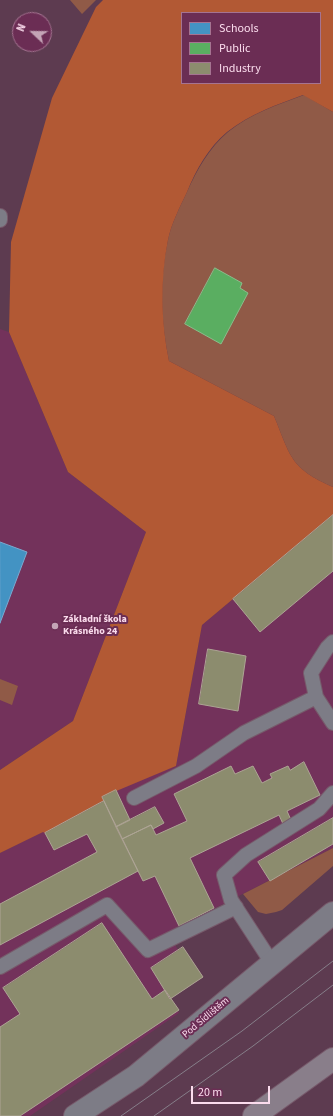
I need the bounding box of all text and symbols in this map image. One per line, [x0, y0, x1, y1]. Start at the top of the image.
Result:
north arrow [12, 12, 52, 52]
legend [181, 12, 321, 84]
text: Schools [219, 20, 259, 37]
text: N [13, 21, 30, 34]
text: Public [219, 40, 250, 57]
text: Industry [219, 60, 261, 77]
place label: Základní škola Krásného 24 [63, 614, 127, 638]
marker: Základní škola Krásného 24 [50, 621, 60, 631]
street label: Pod Sídlištěm [180, 995, 232, 1041]
scale bar [193, 1078, 272, 1104]
text: 20 m [198, 1084, 222, 1101]

